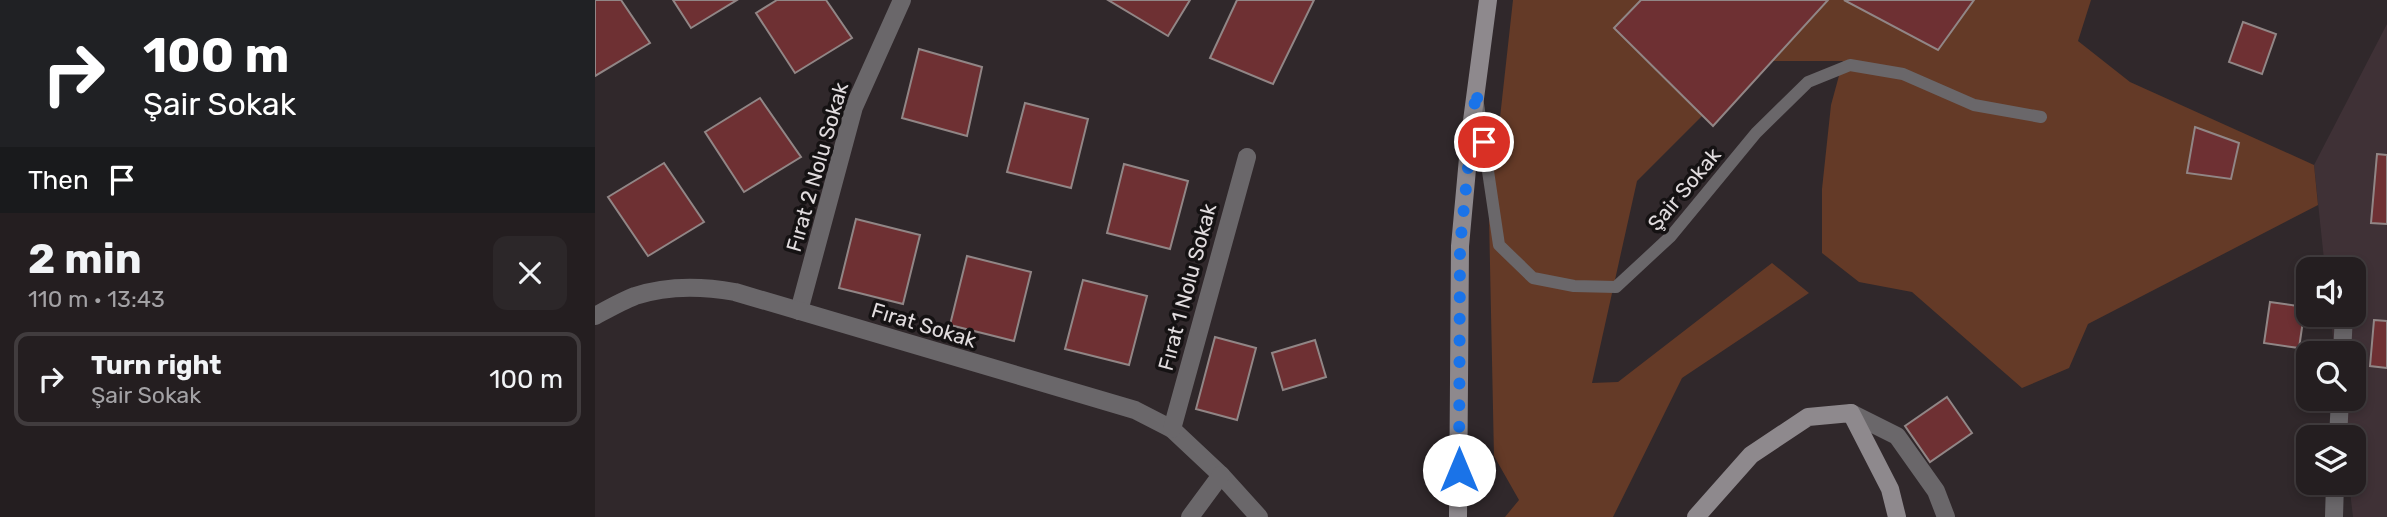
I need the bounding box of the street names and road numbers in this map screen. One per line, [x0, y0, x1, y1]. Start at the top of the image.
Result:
street label: Fırat 2 Nolu Sokak [781, 79, 853, 255]
street label: Şair Sokak [1642, 142, 1726, 236]
street label: Fırat 1 Nolu Sokak [1153, 201, 1221, 373]
street label: Fırat Sokak [869, 297, 980, 353]

